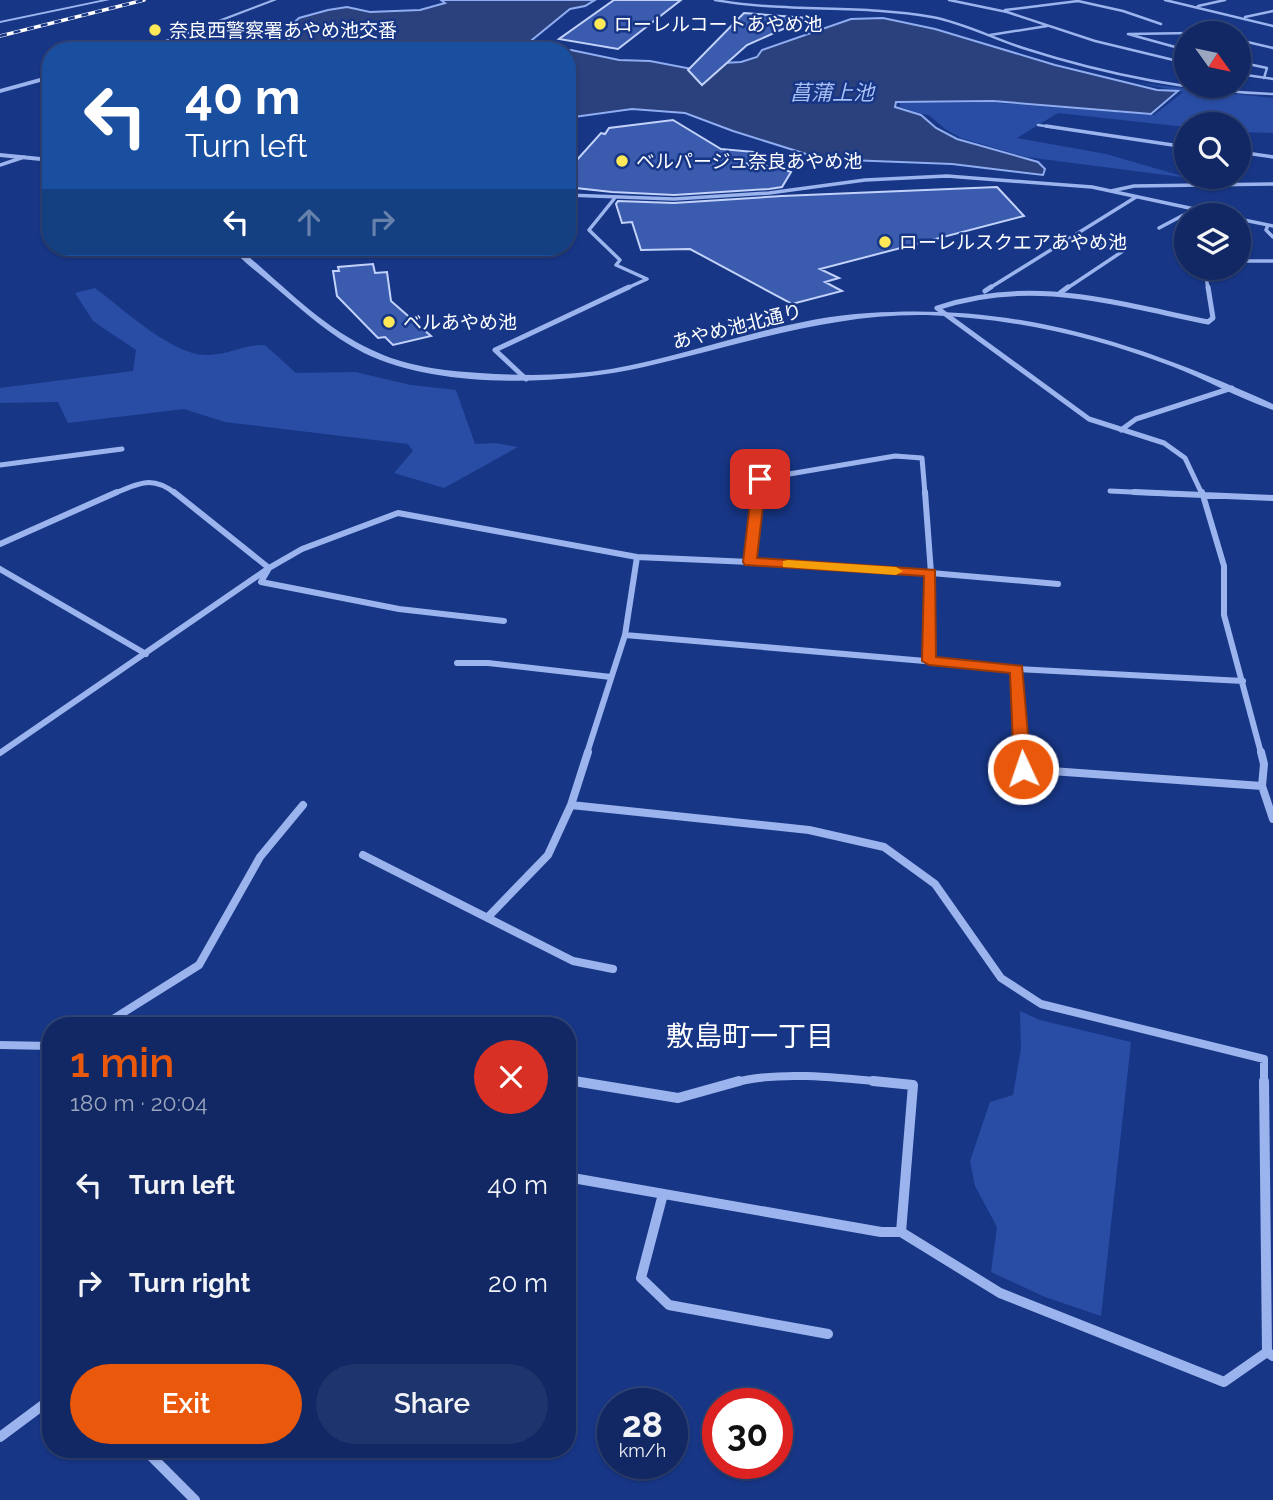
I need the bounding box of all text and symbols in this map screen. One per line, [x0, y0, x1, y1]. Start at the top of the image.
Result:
place label: ローレルコートあやめ池 [614, 13, 823, 35]
marker: ローレルコートあやめ池 [592, 16, 608, 32]
place label: 奈良西警察署あやめ池交番 [169, 19, 397, 41]
north arrow [1174, 21, 1251, 98]
map controls [1174, 21, 1251, 280]
marker: 奈良西警察署あやめ池交番 [147, 22, 163, 38]
text: 40 m [185, 68, 300, 125]
icon: left [70, 70, 161, 161]
water label: 菖蒲上池 [790, 80, 876, 105]
button: search [1174, 112, 1251, 189]
text: Turn left [185, 127, 307, 164]
place label: ベルパージュ奈良あやめ池 [636, 150, 862, 172]
marker: ベルパージュ奈良あやめ池 [614, 153, 630, 169]
icon: left [217, 203, 255, 241]
icon: ahead [290, 203, 328, 241]
icon: right [363, 203, 401, 241]
button: layers [1174, 203, 1251, 280]
place label: ローレルスクエアあやめ池 [899, 231, 1127, 253]
marker: ローレルスクエアあやめ池 [877, 234, 893, 250]
street label: あやめ池北通り [670, 299, 804, 353]
place label: ベルあやめ池 [403, 311, 517, 333]
marker: ベルあやめ池 [381, 314, 397, 330]
pin [730, 449, 790, 509]
icon: arrive [741, 460, 779, 498]
position arrow [986, 732, 1060, 806]
district label: 敷島町一丁目 [666, 1020, 834, 1053]
text: 1 min [70, 1038, 174, 1087]
button: close [474, 1040, 548, 1114]
text: 180 m · 20:04 [70, 1089, 208, 1116]
icon: left [70, 1166, 108, 1204]
text: Turn left [129, 1170, 235, 1200]
text: 40 m [487, 1170, 548, 1200]
icon: right [70, 1264, 108, 1302]
text: Turn right [129, 1268, 250, 1298]
text: 20 m [488, 1268, 548, 1298]
button: Exit [70, 1364, 302, 1444]
button: Share [316, 1364, 548, 1444]
speed limit sign: 30 [702, 1388, 793, 1479]
text: 28 [622, 1404, 663, 1445]
text: km/h [619, 1440, 666, 1461]

